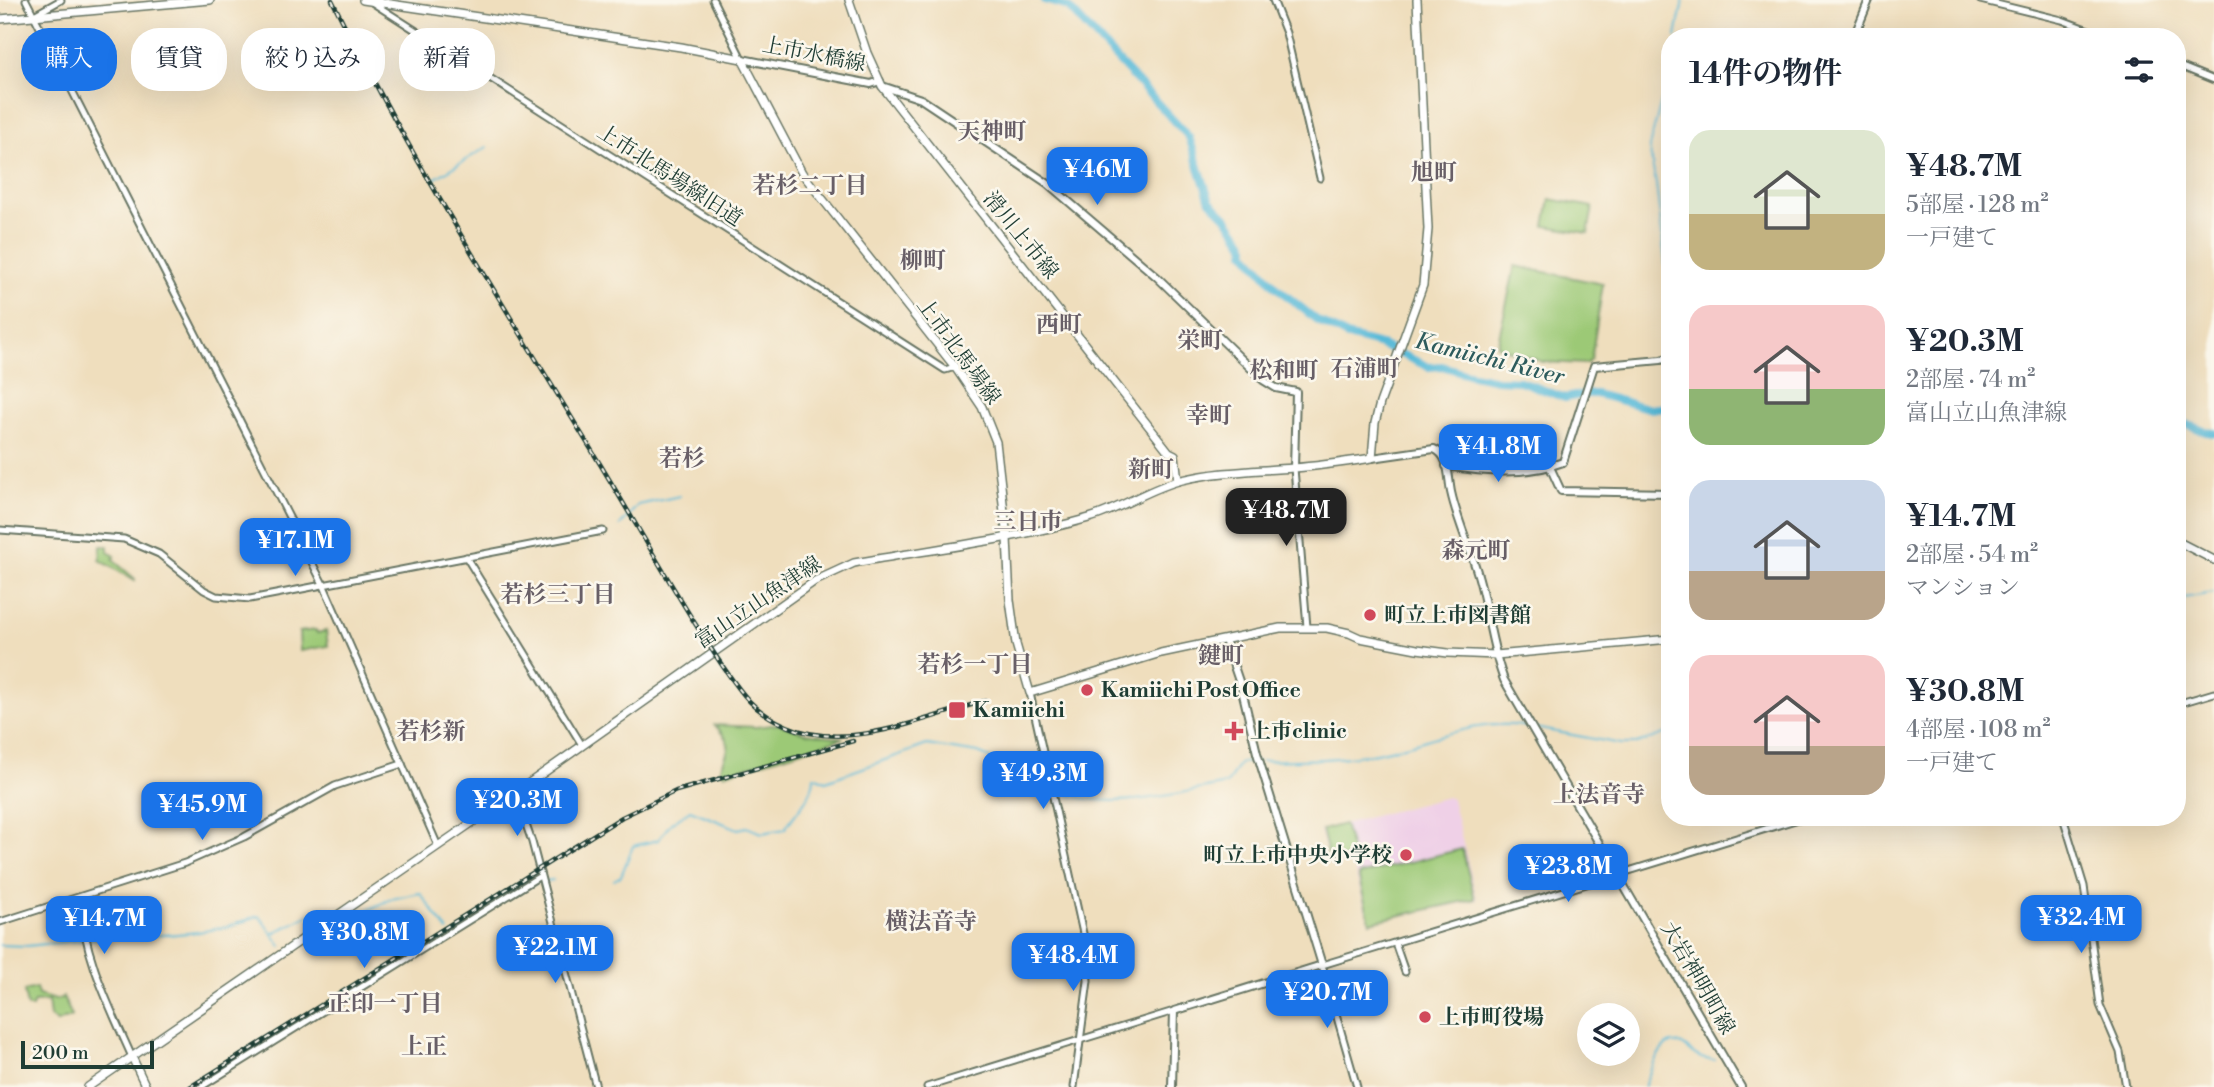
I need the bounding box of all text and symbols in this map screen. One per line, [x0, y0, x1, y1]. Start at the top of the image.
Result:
chip: 購入 [21, 28, 117, 91]
chip: 賃貸 [131, 28, 227, 91]
chip: 絞り込み [241, 28, 385, 91]
chip: 新着 [399, 28, 495, 91]
street label: 上市水橋線 [760, 32, 868, 78]
icon: filters [2120, 51, 2158, 89]
text: 14件の物件 [1689, 55, 1842, 93]
district label: 天神町 [958, 118, 1027, 146]
street label: 上市北馬場線旧道 [592, 119, 747, 232]
pin: ¥46M [1056, 148, 1138, 207]
text: ¥48.7M [1906, 148, 2022, 186]
text: ¥46M [1063, 156, 1131, 184]
icon: home [1745, 158, 1829, 242]
district label: 旭町 [1411, 159, 1457, 187]
district label: 若杉二丁目 [753, 172, 868, 200]
street label: 滑川上市線 [977, 187, 1063, 285]
text: 5部屋 · 128 m² [1906, 191, 2049, 219]
text: 一戸建て [1906, 224, 1998, 252]
district label: 柳町 [900, 247, 946, 275]
street label: 上市北馬場線 [911, 293, 1006, 410]
district label: 西町 [1036, 311, 1082, 339]
text: ¥20.3M [1906, 323, 2024, 361]
district label: 栄町 [1177, 327, 1223, 355]
water label: Kamiichi River [1412, 327, 1569, 391]
icon: home [1745, 333, 1829, 417]
district label: 石浦町 [1331, 355, 1400, 383]
district label: 松和町 [1250, 357, 1319, 385]
text: 2部屋 · 74 m² [1906, 366, 2035, 394]
text: 富山立山魚津線 [1906, 399, 2067, 427]
district label: 幸町 [1186, 402, 1232, 430]
pin: ¥41.8M [1441, 424, 1555, 484]
text: ¥41.8M [1455, 433, 1541, 461]
district label: 若杉 [659, 445, 705, 473]
district label: 新町 [1128, 456, 1174, 484]
pin: ¥48.7M [1229, 489, 1343, 548]
text: ¥48.7M [1242, 497, 1330, 525]
text: ¥14.7M [1906, 498, 2016, 536]
district label: 三日市 [994, 508, 1063, 536]
icon: home [1745, 508, 1829, 592]
pin: ¥17.1M [238, 518, 352, 578]
text: ¥17.1M [256, 527, 334, 555]
district label: 森元町 [1442, 537, 1511, 565]
text: 2部屋 · 54 m² [1906, 541, 2038, 569]
street label: 富山立山魚津線 [690, 551, 827, 655]
text: マンション [1906, 574, 2020, 602]
district label: 若杉三丁目 [501, 581, 616, 609]
place label: 町立上市図書館 [1384, 603, 1531, 629]
marker: 町立上市図書館 [1362, 607, 1378, 623]
district label: 鍵町 [1198, 642, 1244, 670]
district label: 若杉一丁目 [918, 651, 1033, 679]
text: ¥30.8M [1906, 673, 2024, 711]
place label: Kamiichi Post Office [1101, 678, 1301, 704]
marker: Kamiichi Post Office [1079, 682, 1095, 698]
icon: home [1745, 683, 1829, 767]
place label: Kamiichi [973, 698, 1065, 724]
marker: Kamiichi [947, 700, 967, 720]
text: 4部屋 · 108 m² [1906, 716, 2050, 744]
district label: 若杉新 [397, 718, 466, 746]
place label: 上市clinic [1250, 719, 1347, 745]
marker: 上市clinic [1224, 721, 1244, 741]
text: 一戸建て [1906, 749, 1998, 777]
pin: ¥49.3M [986, 752, 1100, 811]
text: ¥49.3M [999, 760, 1088, 788]
pin: ¥20.3M [460, 778, 574, 838]
district label: 上法音寺 [1553, 781, 1645, 809]
pin: ¥45.9M [145, 782, 259, 842]
text: ¥20.3M [472, 787, 562, 815]
text: ¥45.9M [157, 791, 247, 819]
place label: 町立上市中央小学校 [1203, 843, 1392, 869]
pin: ¥23.8M [1511, 844, 1625, 904]
marker: 町立上市中央小学校 [1398, 847, 1414, 863]
text: ¥23.8M [1524, 853, 1612, 881]
pin: ¥32.4M [2024, 895, 2138, 955]
pin: ¥14.7M [47, 897, 161, 956]
text: ¥32.4M [2037, 904, 2125, 932]
text: ¥14.7M [62, 905, 146, 933]
district label: 横法音寺 [885, 908, 977, 936]
pin: ¥30.8M [307, 911, 421, 970]
street label: 大岩神明町線 [1654, 917, 1740, 1040]
text: ¥30.8M [319, 919, 409, 947]
pin: ¥22.1M [498, 926, 612, 985]
text: ¥22.1M [512, 934, 598, 962]
pin: ¥48.4M [1016, 934, 1130, 993]
text: ¥48.4M [1028, 942, 1118, 970]
pin: ¥20.7M [1270, 970, 1384, 1030]
text: ¥20.7M [1282, 979, 1372, 1007]
district label: 正印一丁目 [328, 990, 443, 1018]
map controls [1577, 1003, 1640, 1066]
button: layers [1577, 1003, 1640, 1066]
place label: 上市町役場 [1439, 1005, 1544, 1031]
marker: 上市町役場 [1417, 1009, 1433, 1025]
district label: 上正 [401, 1033, 447, 1061]
scale bar [21, 1038, 154, 1070]
text: 200 m [32, 1041, 89, 1065]

